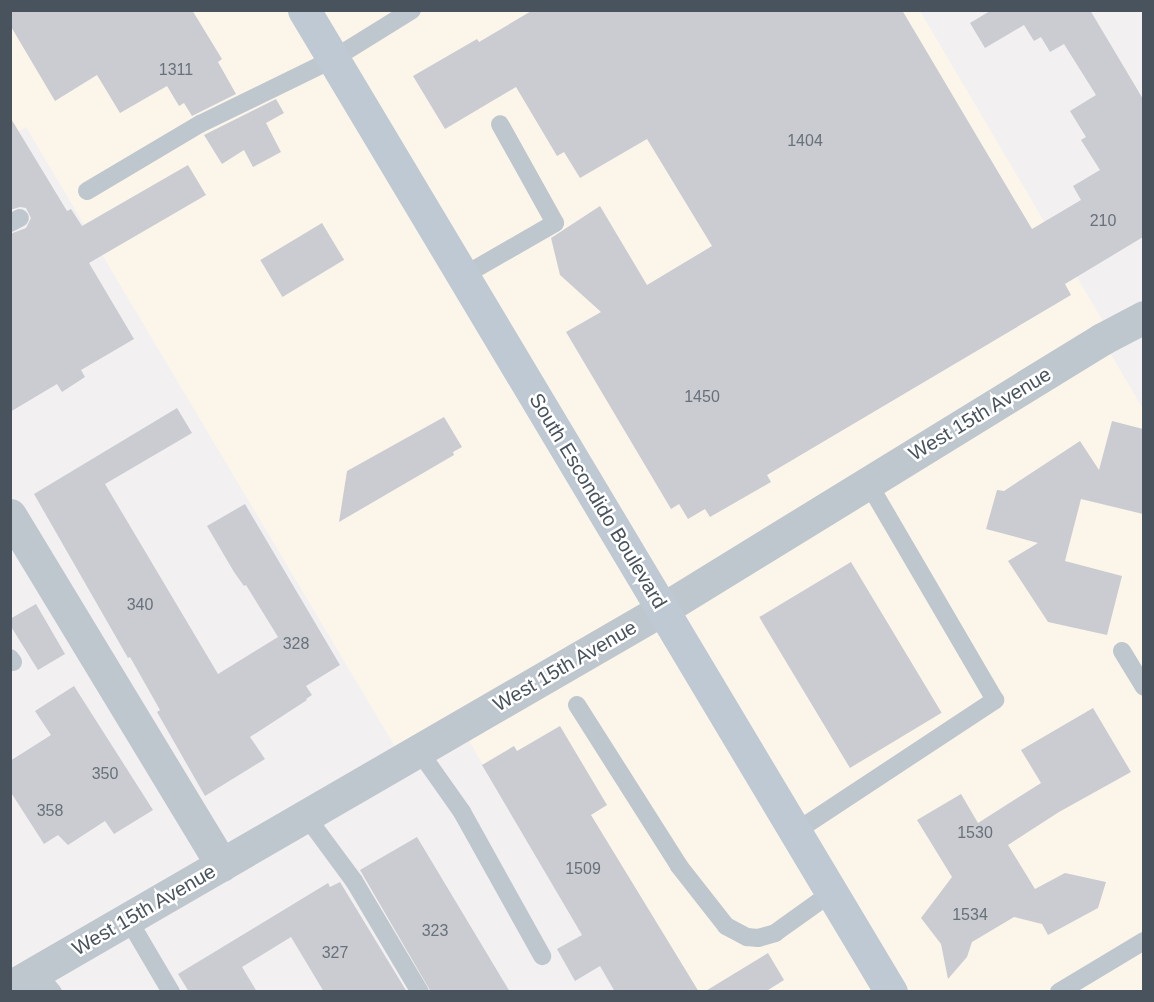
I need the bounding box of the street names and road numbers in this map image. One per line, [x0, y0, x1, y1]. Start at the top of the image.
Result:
street label: West 15th Avenue [904, 362, 1056, 466]
street label: South Escondido Boulevard [524, 389, 672, 613]
street label: West 15th Avenue [489, 615, 641, 717]
street label: West 15th Avenue [68, 859, 220, 961]

